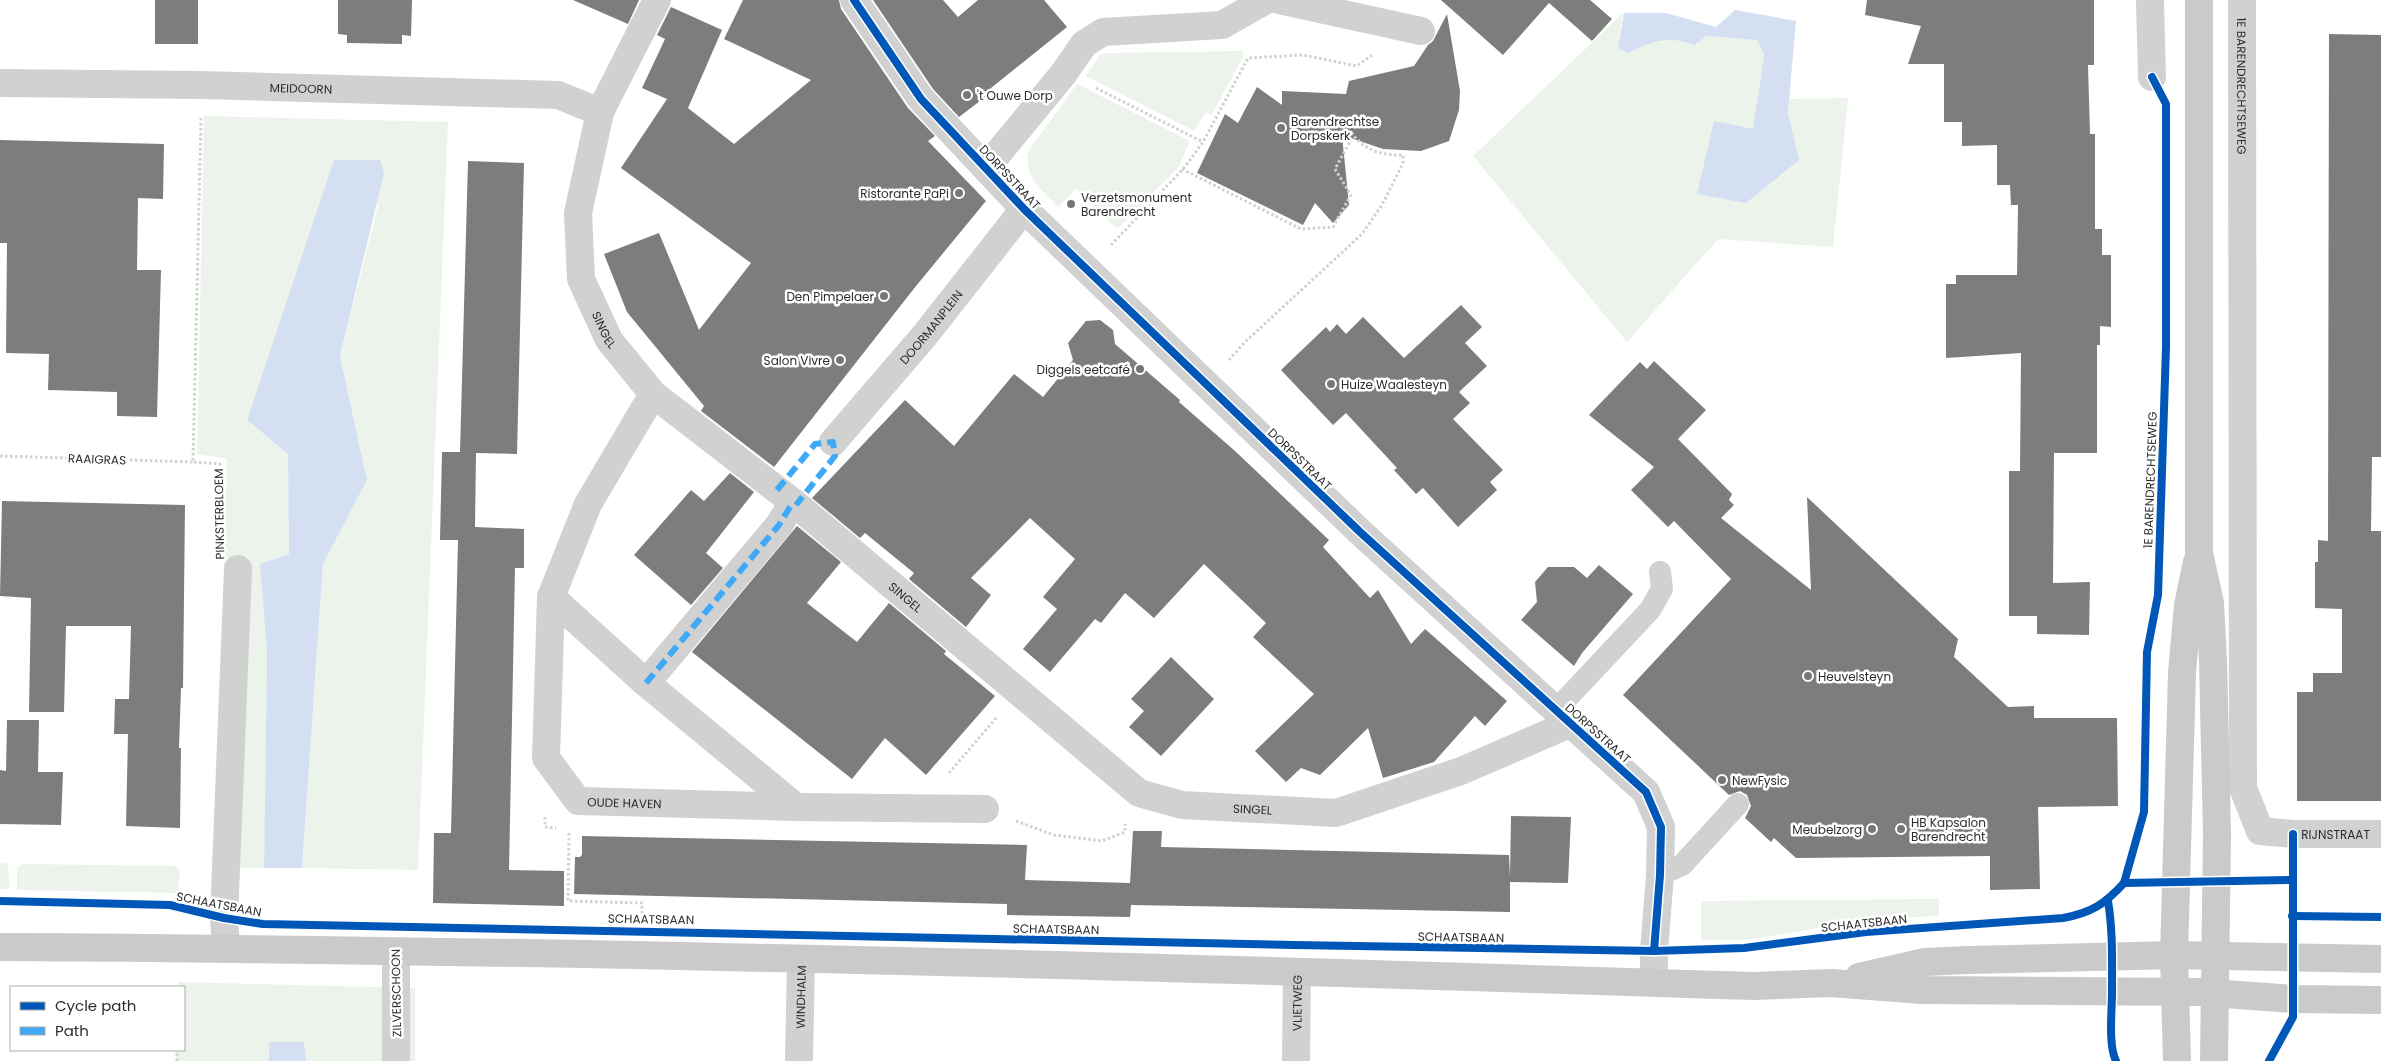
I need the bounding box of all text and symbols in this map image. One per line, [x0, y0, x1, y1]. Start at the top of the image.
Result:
street label: 1E BARENDRECHTSEWEG [2234, 17, 2251, 155]
street label: MEIDOORN [269, 78, 332, 97]
place label: 't Ouwe Dorp [977, 87, 1053, 104]
marker: 't Ouwe Dorp [961, 89, 973, 101]
place label: Barendrechtse Dorpskerk [1291, 113, 1379, 144]
marker: Barendrechtse Dorpskerk [1275, 122, 1287, 134]
street label: DORPSSTRAAT [976, 141, 1045, 213]
place label: Ristorante PaPi [860, 185, 949, 202]
marker: Ristorante PaPi [953, 187, 965, 199]
place label: Verzetsmonument Barendrecht [1081, 189, 1192, 220]
marker: Verzetsmonument Barendrecht [1065, 198, 1077, 210]
street label: DOORMANPLEIN [895, 286, 966, 368]
place label: Den Pimpelaer [786, 288, 875, 305]
marker: Den Pimpelaer [878, 290, 890, 302]
street label: SINGEL [588, 308, 621, 352]
place label: Salon Vivre [764, 352, 830, 369]
marker: Salon Vivre [834, 354, 846, 366]
place label: Diggels eetcafé [1036, 361, 1130, 378]
marker: Diggels eetcafé [1134, 363, 1146, 375]
place label: Huize Waalesteyn [1341, 376, 1447, 393]
marker: Huize Waalesteyn [1325, 378, 1337, 390]
street label: 1E BARENDRECHTSEWEG [2139, 411, 2161, 549]
street label: DORPSSTRAAT [1264, 424, 1336, 494]
street label: RAAIGRAS [68, 449, 126, 469]
street label: PINKSTERBLOEM [210, 468, 228, 560]
street label: SINGEL [885, 578, 926, 616]
place label: Heuvelsteyn [1818, 668, 1891, 685]
marker: Heuvelsteyn [1802, 670, 1814, 682]
street label: DORPSSTRAAT [1562, 699, 1635, 767]
place label: NewFysic [1732, 772, 1787, 789]
marker: NewFysic [1716, 774, 1728, 786]
street label: OUDE HAVEN [587, 793, 662, 812]
street label: SINGEL [1232, 799, 1272, 818]
place label: HB Kapsalon Barendrecht [1911, 814, 1986, 845]
place label: Meubelzorg [1792, 821, 1862, 838]
marker: Meubelzorg [1866, 823, 1878, 835]
marker: HB Kapsalon Barendrecht [1895, 823, 1907, 835]
street label: RIJNSTRAAT [2301, 826, 2370, 843]
street label: SCHAATSBAAN [175, 887, 263, 921]
street label: SCHAATSBAAN [608, 910, 694, 928]
street label: SCHAATSBAAN [1820, 910, 1908, 936]
street label: SCHAATSBAAN [1013, 920, 1099, 938]
street label: SCHAATSBAAN [1418, 928, 1504, 946]
street label: ZILVERSCHOON [387, 949, 405, 1037]
street label: WINDHALM [791, 965, 809, 1029]
street label: VLIETWEG [1288, 975, 1305, 1031]
legend [10, 986, 185, 1051]
text: Cycle path [55, 995, 136, 1016]
text: Path [55, 1020, 89, 1041]

